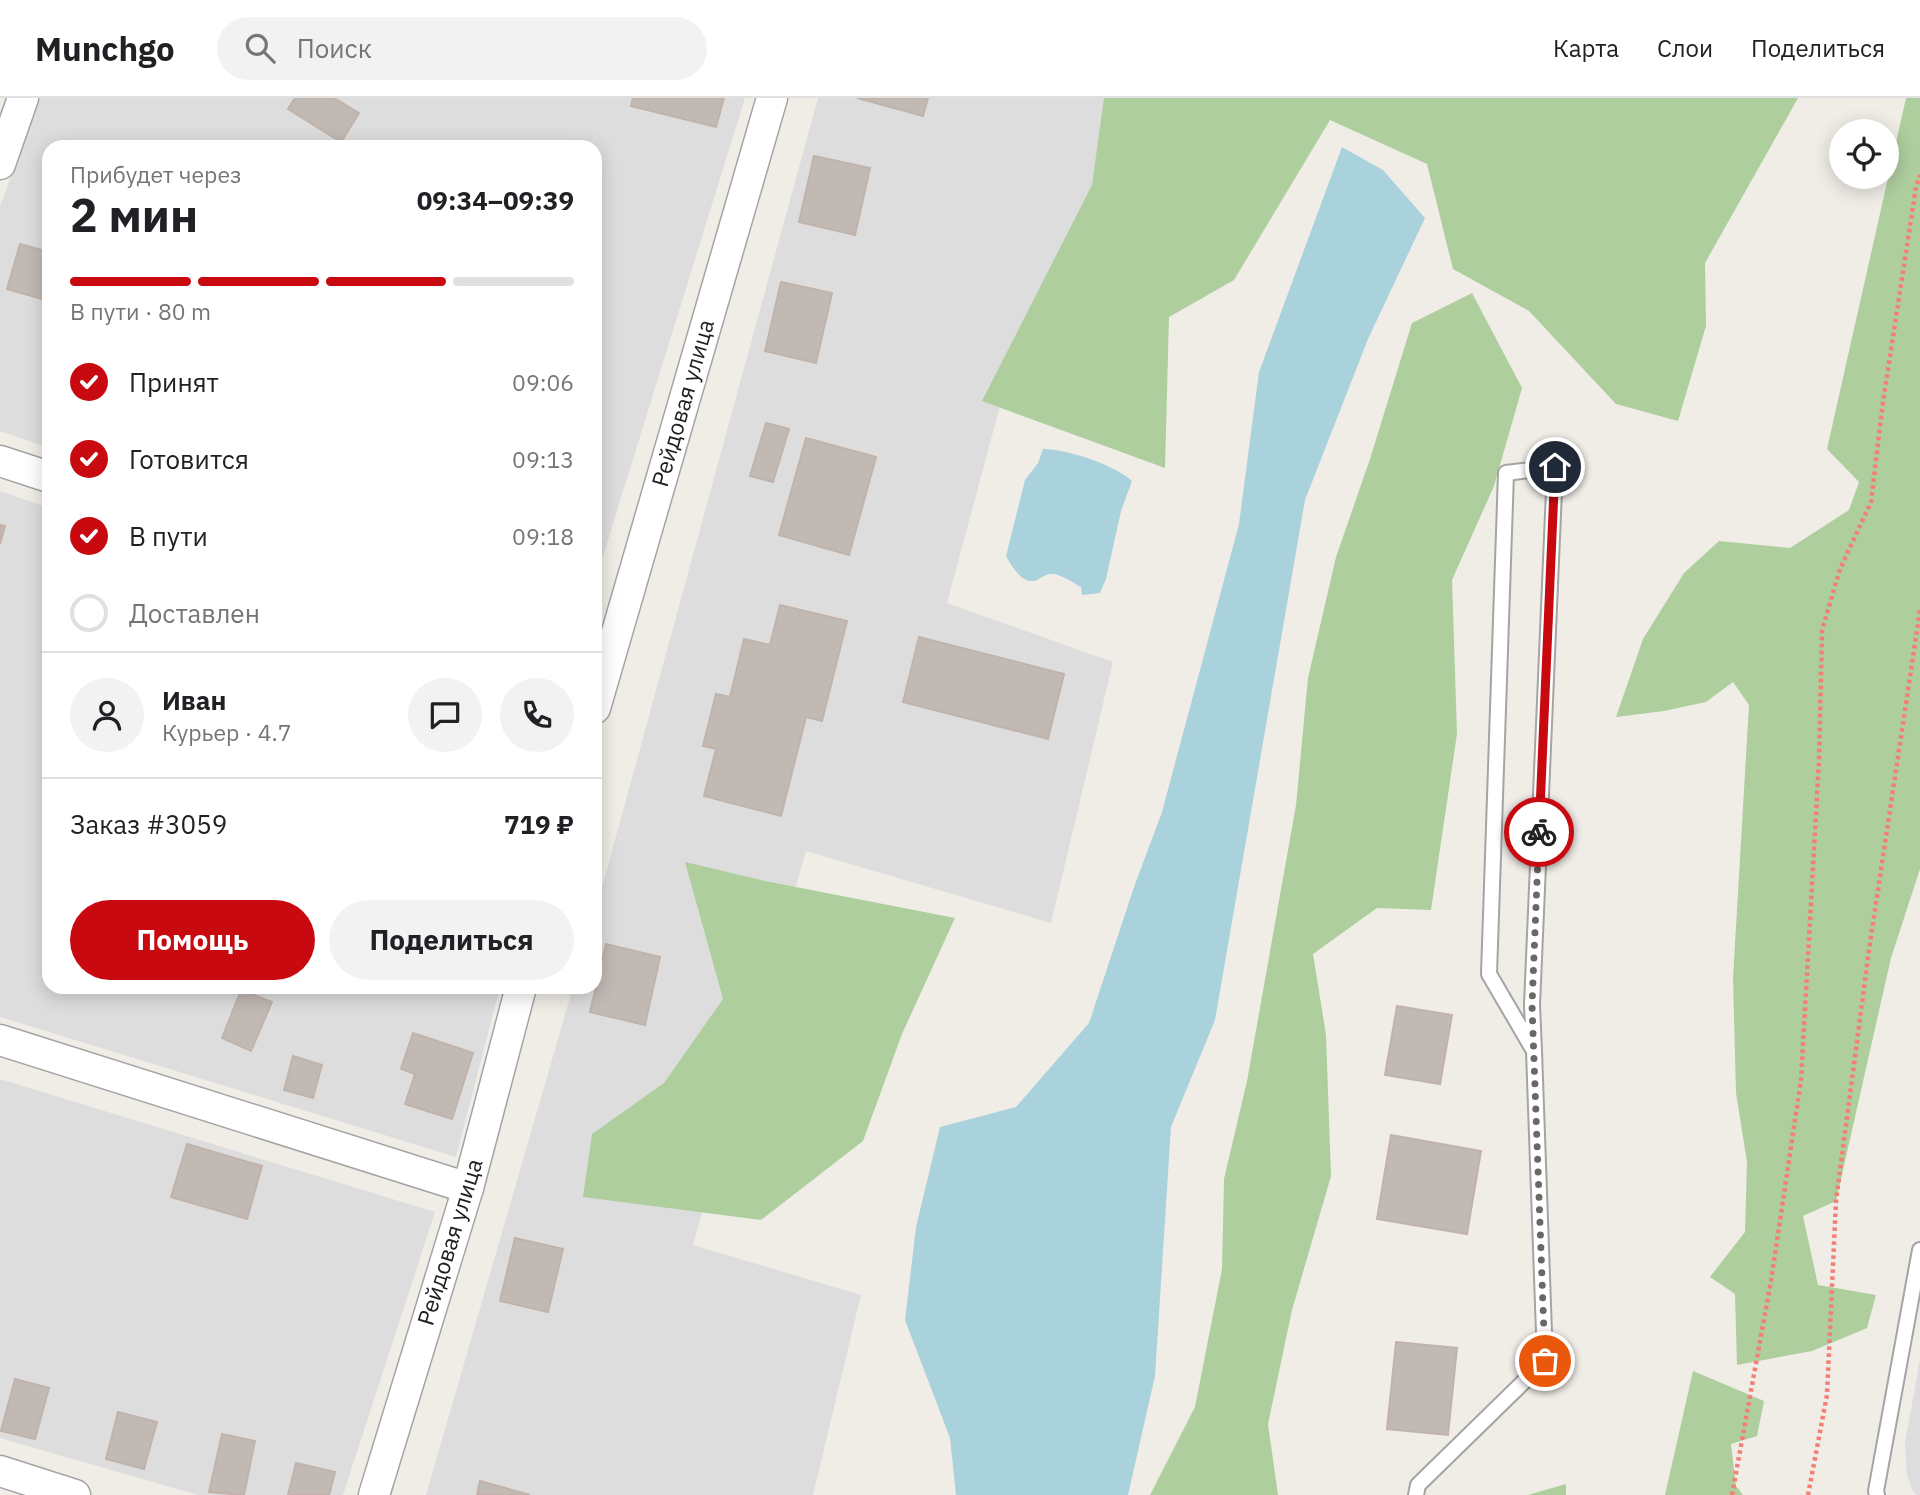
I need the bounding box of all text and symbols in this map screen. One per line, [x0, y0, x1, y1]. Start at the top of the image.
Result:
search box [217, 17, 707, 80]
text: Munchgo [35, 27, 175, 70]
icon: search [241, 29, 279, 67]
text: Поиск [297, 31, 372, 65]
text: Карта [1553, 32, 1619, 64]
text: Слои [1657, 32, 1713, 64]
text: Поделиться [1751, 32, 1885, 64]
map controls [1829, 119, 1899, 189]
button: locate [1829, 119, 1899, 189]
text: Прибудет через [70, 159, 242, 189]
text: 09:34–09:39 [417, 183, 574, 217]
text: 2 мин [70, 185, 198, 245]
text: В пути · 80 m [70, 296, 211, 326]
street label: Рейдовая улица [644, 316, 720, 490]
icon: check [70, 363, 108, 401]
text: Принят [129, 365, 219, 399]
text: 09:06 [512, 367, 574, 397]
pin [1525, 437, 1585, 497]
icon: check [70, 440, 108, 478]
text: Готовится [129, 442, 249, 476]
text: 09:13 [512, 444, 574, 474]
icon: home [1536, 448, 1574, 486]
icon: check [70, 517, 108, 555]
text: В пути [129, 519, 208, 553]
text: 09:18 [512, 521, 574, 551]
text: Доставлен [129, 596, 260, 630]
button: person [70, 678, 144, 752]
button: chat [408, 678, 482, 752]
button: phone [500, 678, 574, 752]
text: Иван [162, 683, 227, 717]
text: Курьер · 4.7 [162, 717, 292, 747]
courier [1504, 797, 1574, 867]
text: Заказ #3059 [70, 807, 227, 841]
text: 719 ₽ [504, 807, 574, 841]
icon: bike [1520, 813, 1558, 851]
button: Помощь [70, 900, 315, 980]
button: Поделиться [329, 900, 574, 980]
street label: Рейдовая улица [409, 1155, 489, 1329]
pin [1515, 1331, 1575, 1391]
icon: bag [1526, 1342, 1564, 1380]

